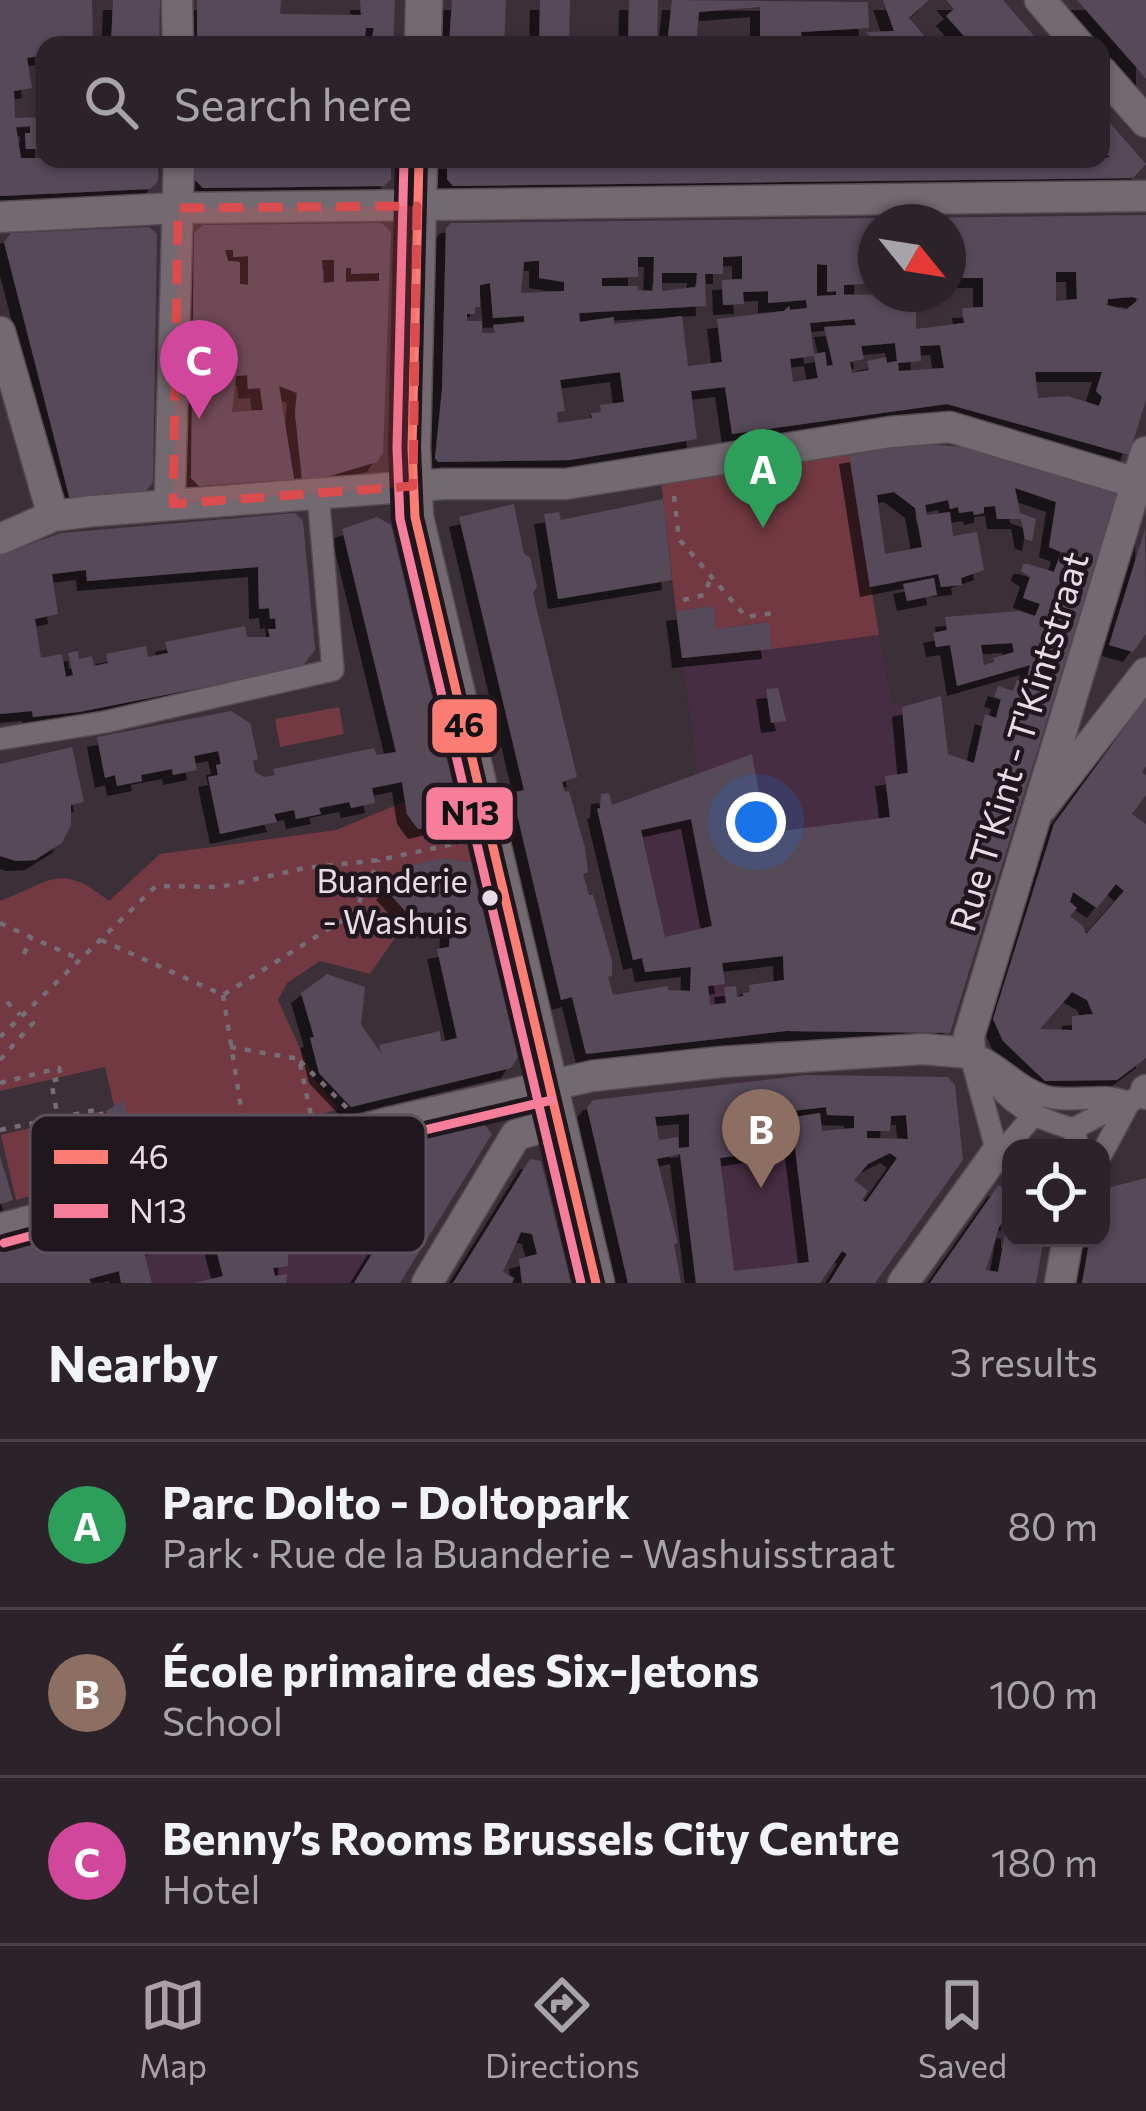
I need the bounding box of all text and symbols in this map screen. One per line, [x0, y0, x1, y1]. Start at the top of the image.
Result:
search box [36, 36, 1110, 168]
icon: search [78, 69, 144, 135]
text: Search here [174, 75, 412, 130]
north arrow [858, 204, 966, 312]
pin: C [160, 320, 238, 419]
pin: A [724, 429, 802, 528]
street label: Rue T'Kint - T'Kintstraat [938, 546, 1096, 936]
line badge: 46 [430, 697, 499, 755]
text: 46 [444, 703, 484, 744]
line badge: N13 [424, 785, 515, 842]
text: N13 [441, 791, 499, 832]
your location [726, 792, 786, 852]
place label: Buanderie - Washuis [317, 859, 468, 941]
marker: Buanderie - Washuis [479, 887, 501, 909]
pin: B [722, 1089, 800, 1188]
legend [30, 1115, 426, 1253]
text: 46 [129, 1135, 169, 1176]
map controls [1002, 1139, 1110, 1247]
button: locate [1002, 1139, 1110, 1247]
text: N13 [129, 1189, 187, 1230]
text: Nearby [48, 1330, 218, 1393]
text: 3 results [950, 1337, 1098, 1385]
text: Parc Dolto - Doltopark [162, 1473, 630, 1528]
text: A [73, 1501, 101, 1549]
text: 80 m [1007, 1501, 1098, 1549]
text: Park · Rue de la Buanderie - Washuisstraat [162, 1528, 896, 1576]
text: École primaire des Six-Jetons [162, 1641, 759, 1696]
text: B [74, 1669, 100, 1717]
text: 100 m [989, 1669, 1098, 1717]
text: School [162, 1696, 283, 1744]
text: Benny’s Rooms Brussels City Centre [162, 1809, 900, 1864]
text: C [74, 1837, 100, 1885]
text: 180 m [991, 1837, 1098, 1885]
text: Hotel [162, 1864, 260, 1912]
tab: Map [139, 1972, 207, 2085]
tab: Directions [485, 1972, 640, 2085]
tab: Saved [918, 1972, 1007, 2085]

